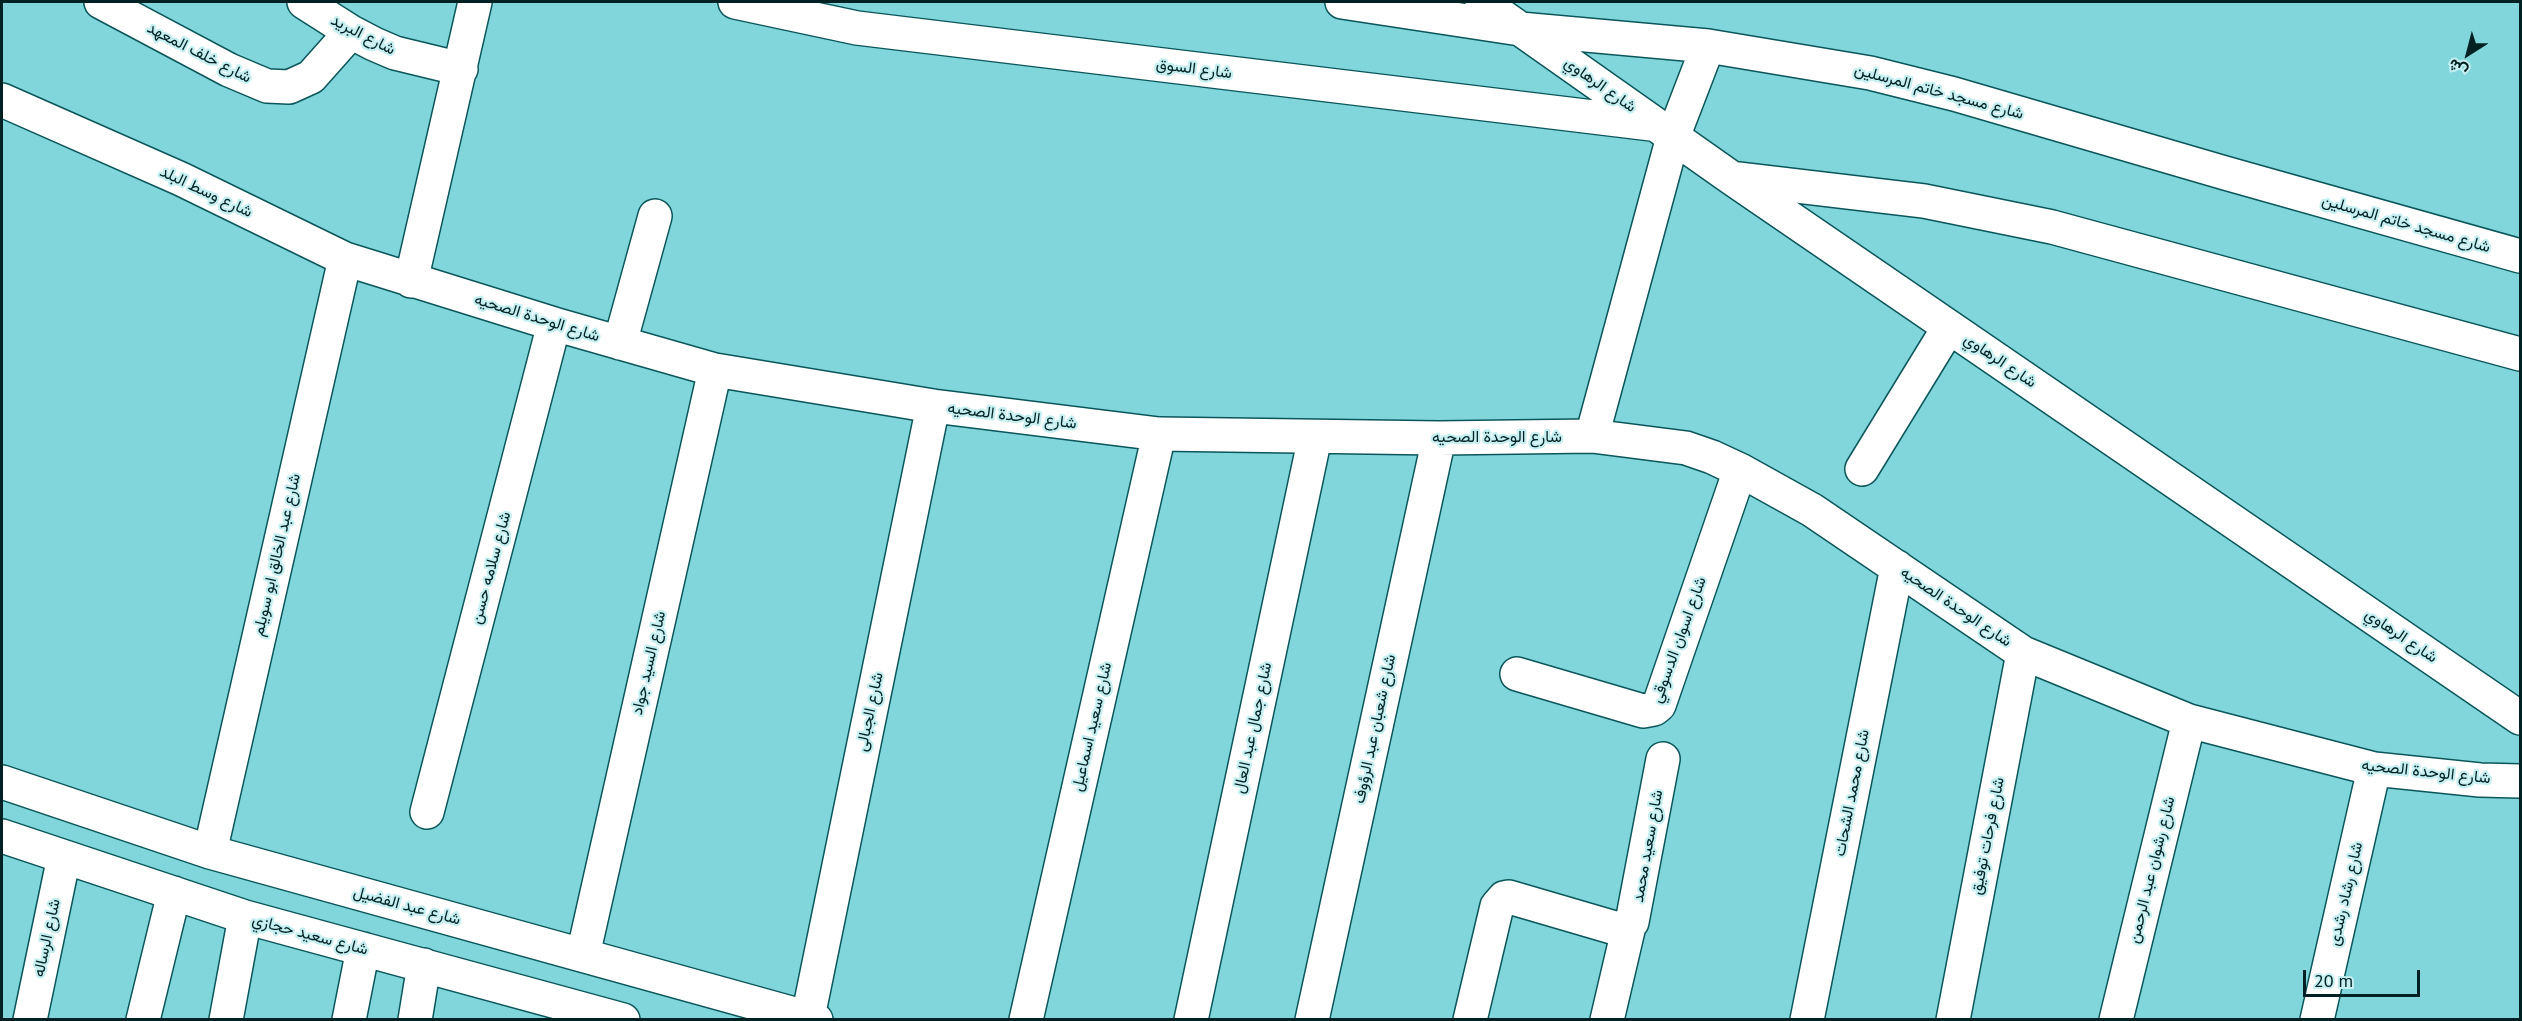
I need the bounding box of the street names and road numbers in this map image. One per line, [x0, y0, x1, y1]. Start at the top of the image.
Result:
street label: شارع البريد [327, 11, 399, 59]
street label: شارع خلف المعهد [144, 18, 254, 88]
street label: شارع الرهاوي [1560, 53, 1640, 117]
street label: شارع السوق [1155, 55, 1233, 83]
street label: شارع مسجد خاتم المرسلين [1852, 60, 2026, 124]
street label: شارع وسط البلد [157, 162, 255, 222]
street label: شارع مسجد خاتم المرسلين [2320, 191, 2492, 257]
street label: شارع الوحدة الصحيه [472, 290, 602, 346]
street label: شارع الرهاوي [1960, 330, 2040, 392]
street label: شارع الوحدة الصحيه [946, 399, 1078, 433]
street label: شارع الوحدة الصحيه [1432, 427, 1562, 447]
street label: شارع عبد الخالق ابو سويلم [249, 472, 305, 638]
street label: شارع سلامه حسن [467, 510, 515, 626]
street label: شارع الوحدة الصحيه [1897, 563, 2015, 651]
street label: شارع اسوان الدسوقي [1647, 574, 1711, 706]
street label: شارع الرهاوي [2361, 605, 2441, 667]
street label: شارع السيد جواد [628, 609, 670, 717]
street label: شارع شعبان عبد الرؤوف [1350, 653, 1400, 805]
street label: شارع سعيد اسماعيل [1068, 661, 1116, 793]
street label: شارع جمال عبد العال [1230, 661, 1276, 795]
street label: شارع الجبالى [852, 671, 888, 753]
street label: شارع محمد الشحات [1830, 728, 1874, 858]
street label: شارع الوحدة الصحيه [2360, 756, 2492, 788]
street label: شارع فرحات توفيق [1967, 776, 2009, 896]
street label: شارع سعيد محمد [1629, 788, 1667, 904]
street label: شارع رشوان عبد الرحمن [2124, 795, 2180, 945]
street label: شارع رشاد رشدى [2325, 840, 2367, 948]
street label: شارع عبد الفضيل [351, 882, 463, 930]
street label: شارع الرساله [29, 897, 65, 979]
street label: شارع سعيد حجازي [250, 910, 370, 960]

